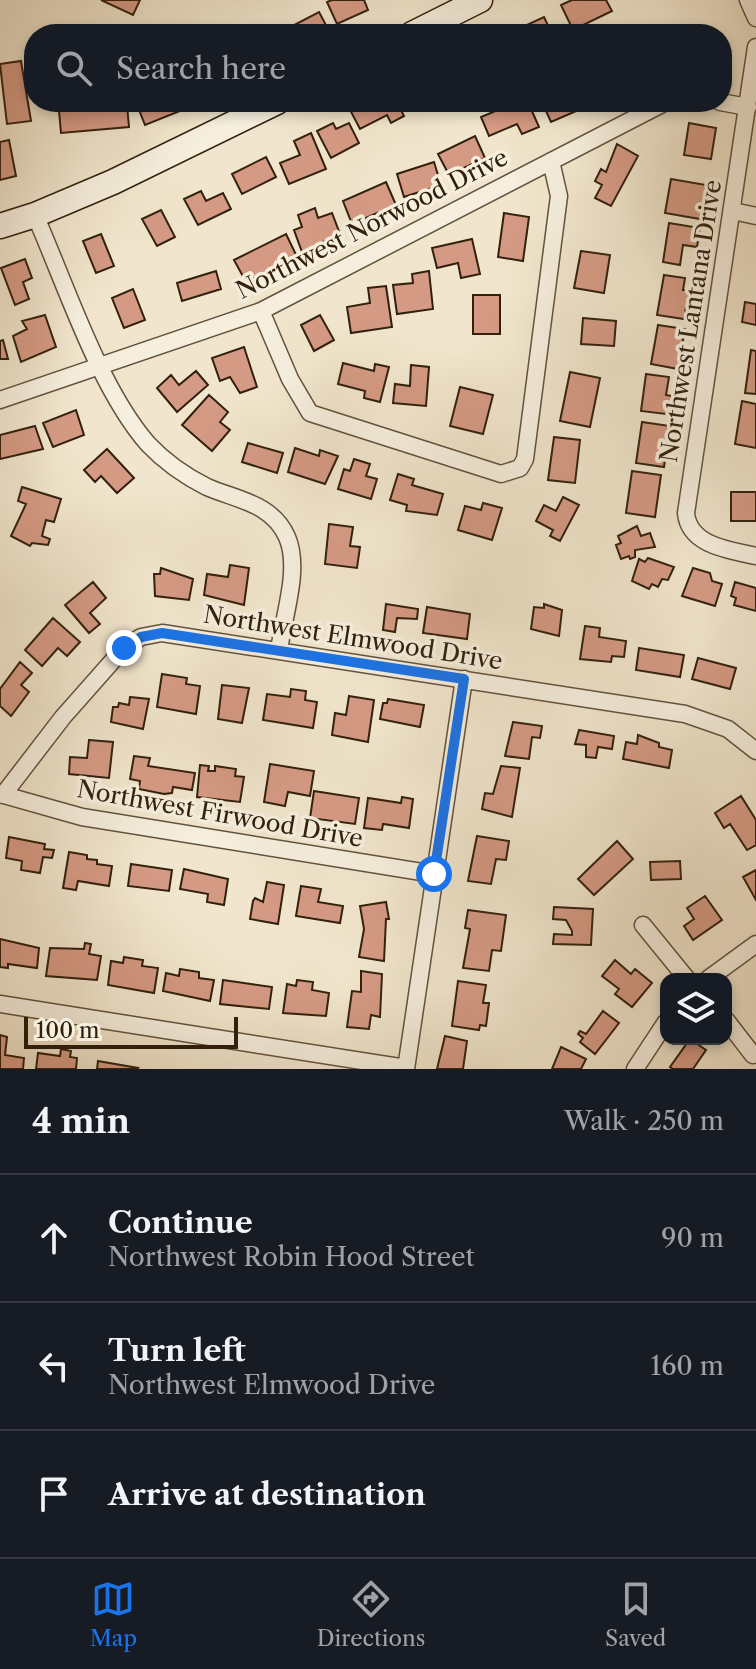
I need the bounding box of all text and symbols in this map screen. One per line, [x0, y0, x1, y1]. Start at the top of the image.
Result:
search box [24, 24, 732, 112]
icon: search [52, 46, 96, 90]
text: Search here [116, 50, 286, 87]
street label: Northwest Norwood Drive [231, 142, 512, 305]
street label: Northwest Lantana Drive [654, 178, 727, 464]
street label: Northwest Elmwood Drive [202, 600, 505, 675]
route end [106, 630, 142, 666]
street label: Northwest Firwood Drive [75, 774, 365, 853]
route start [416, 856, 452, 892]
map controls [660, 973, 732, 1045]
button: layers [660, 973, 732, 1045]
scale bar [24, 1013, 238, 1049]
text: 100 m [36, 1017, 99, 1044]
text: 4 min [32, 1100, 130, 1142]
text: Walk · 250 m [564, 1105, 724, 1137]
text: Continue [108, 1204, 253, 1241]
icon: ahead [32, 1216, 76, 1260]
text: 90 m [661, 1222, 724, 1254]
text: Northwest Robin Hood Street [108, 1241, 475, 1273]
text: Turn left [108, 1332, 245, 1369]
icon: left [32, 1344, 76, 1388]
text: 160 m [650, 1350, 724, 1382]
text: Northwest Elmwood Drive [108, 1369, 435, 1401]
icon: arrive [32, 1472, 76, 1516]
text: Arrive at destination [108, 1476, 426, 1513]
tab: Map [90, 1577, 137, 1652]
tab: Directions [317, 1577, 425, 1652]
tab: Saved [605, 1577, 666, 1652]

